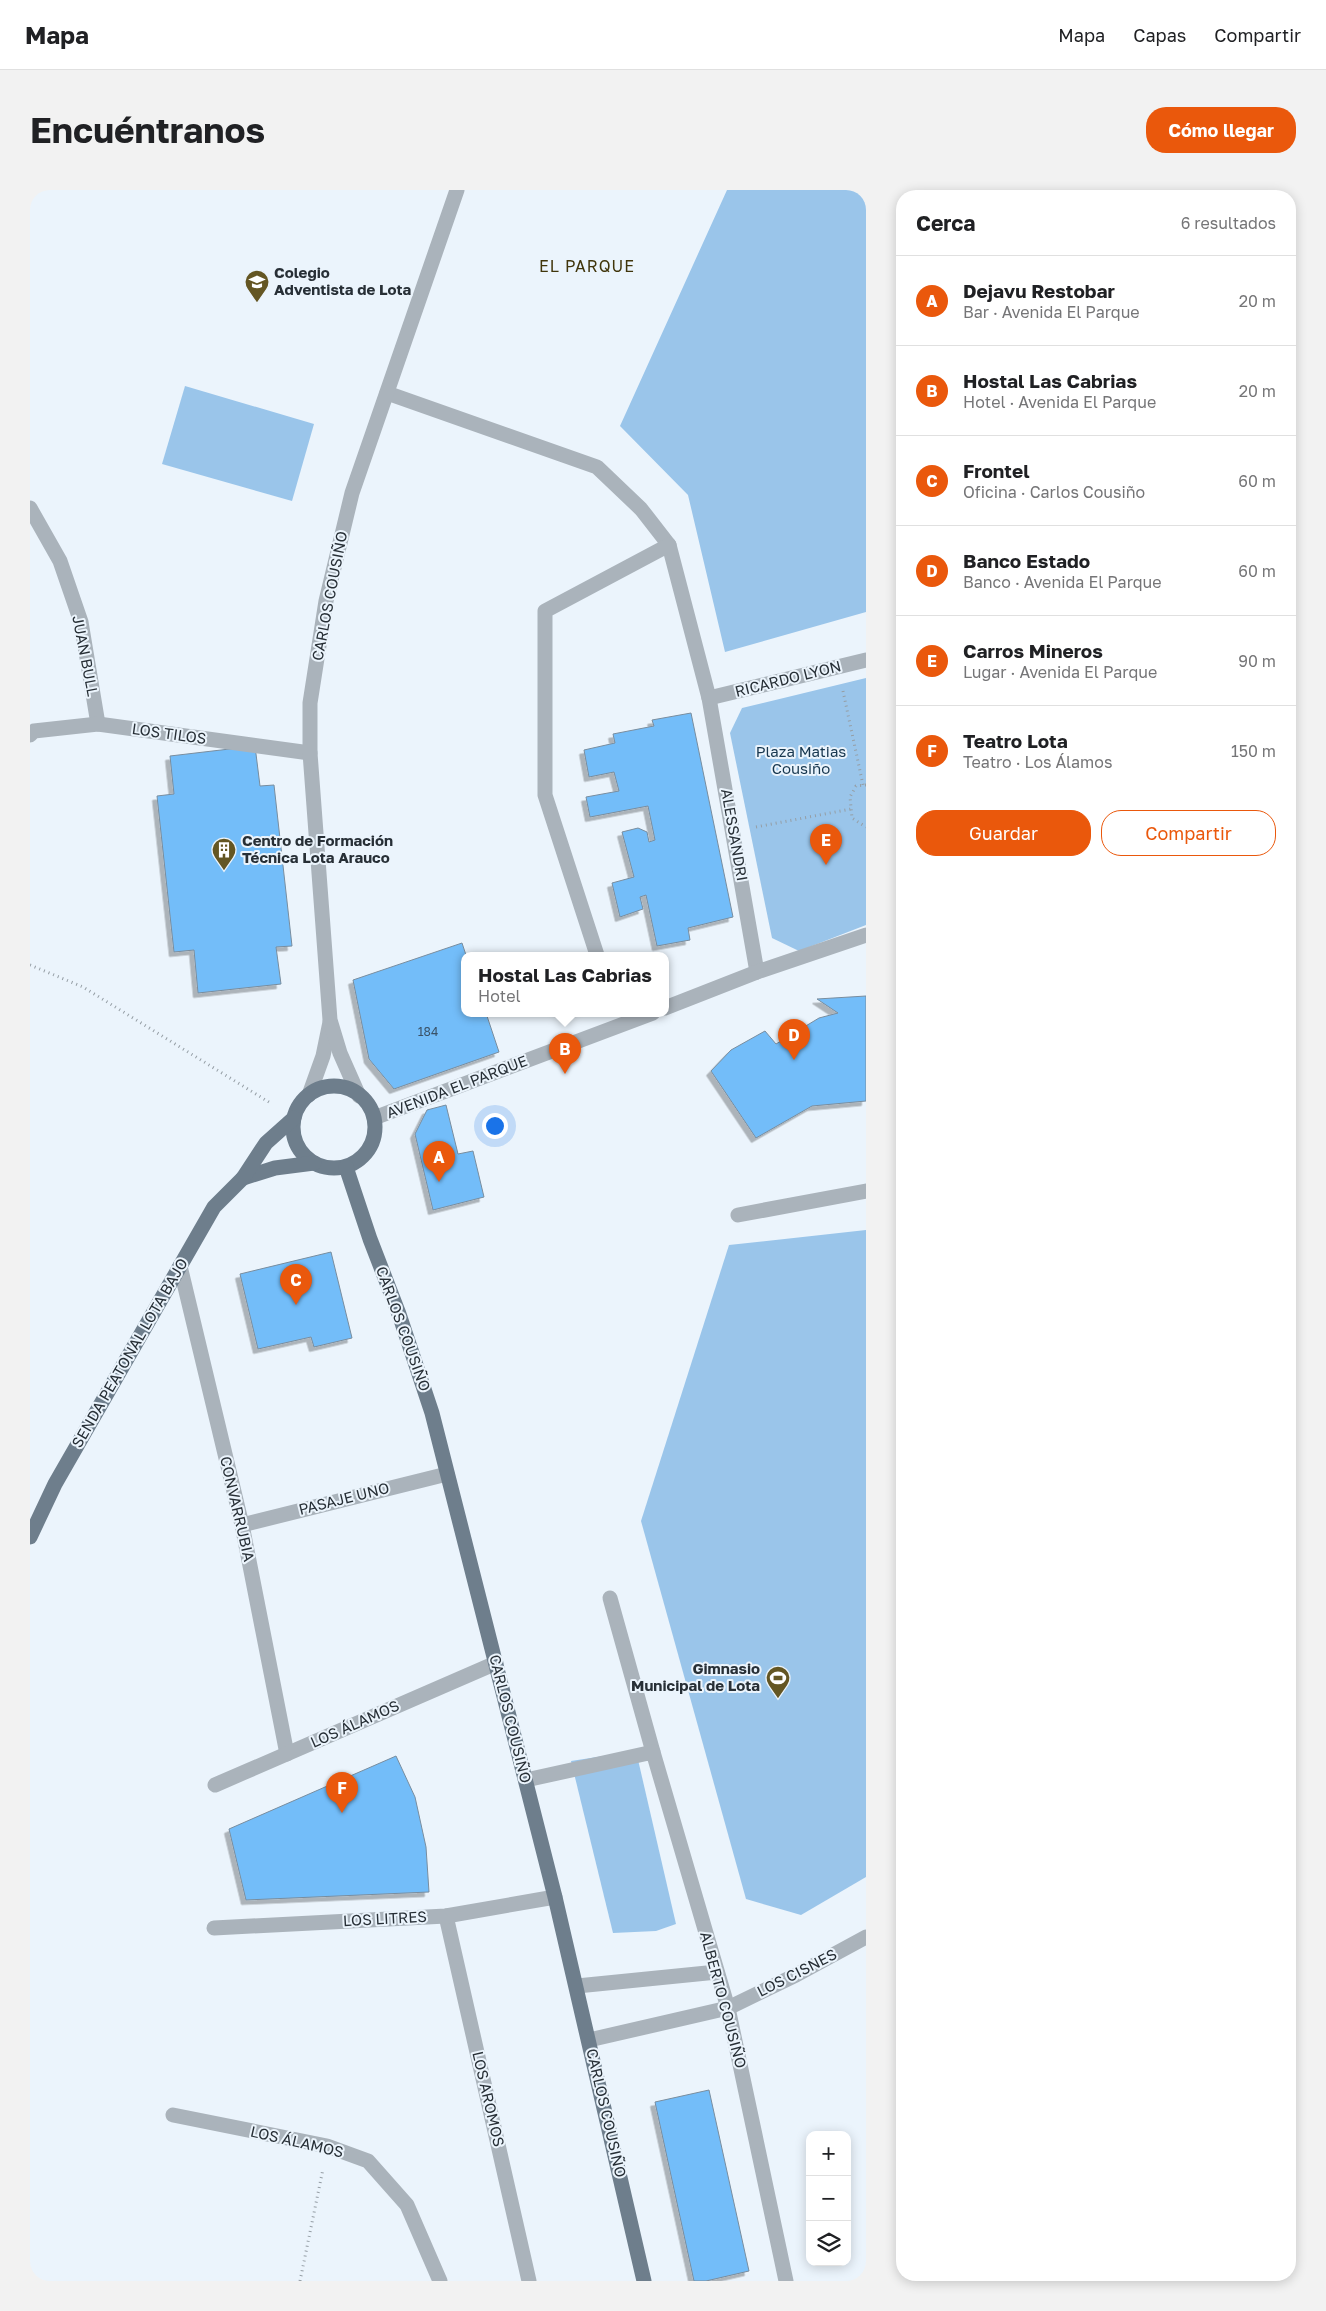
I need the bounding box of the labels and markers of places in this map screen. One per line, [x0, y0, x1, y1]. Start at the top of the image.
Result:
place label: Colegio Adventista de Lota [274, 263, 412, 298]
school or university icon: Colegio Adventista de Lota [244, 269, 270, 303]
pin: E [810, 824, 842, 865]
place label: Centro de Formación Técnica Lota Arauco [242, 831, 393, 866]
building icon: Centro de Formación Técnica Lota Arauco [211, 837, 237, 871]
pin: D [778, 1019, 810, 1060]
pin: B [549, 1033, 581, 1074]
pin: A [423, 1141, 455, 1182]
pin: C [280, 1264, 312, 1305]
place label: Gimnasio Municipal de Lota [631, 1659, 760, 1694]
sports icon: Gimnasio Municipal de Lota [765, 1665, 791, 1699]
pin: F [326, 1772, 358, 1813]

